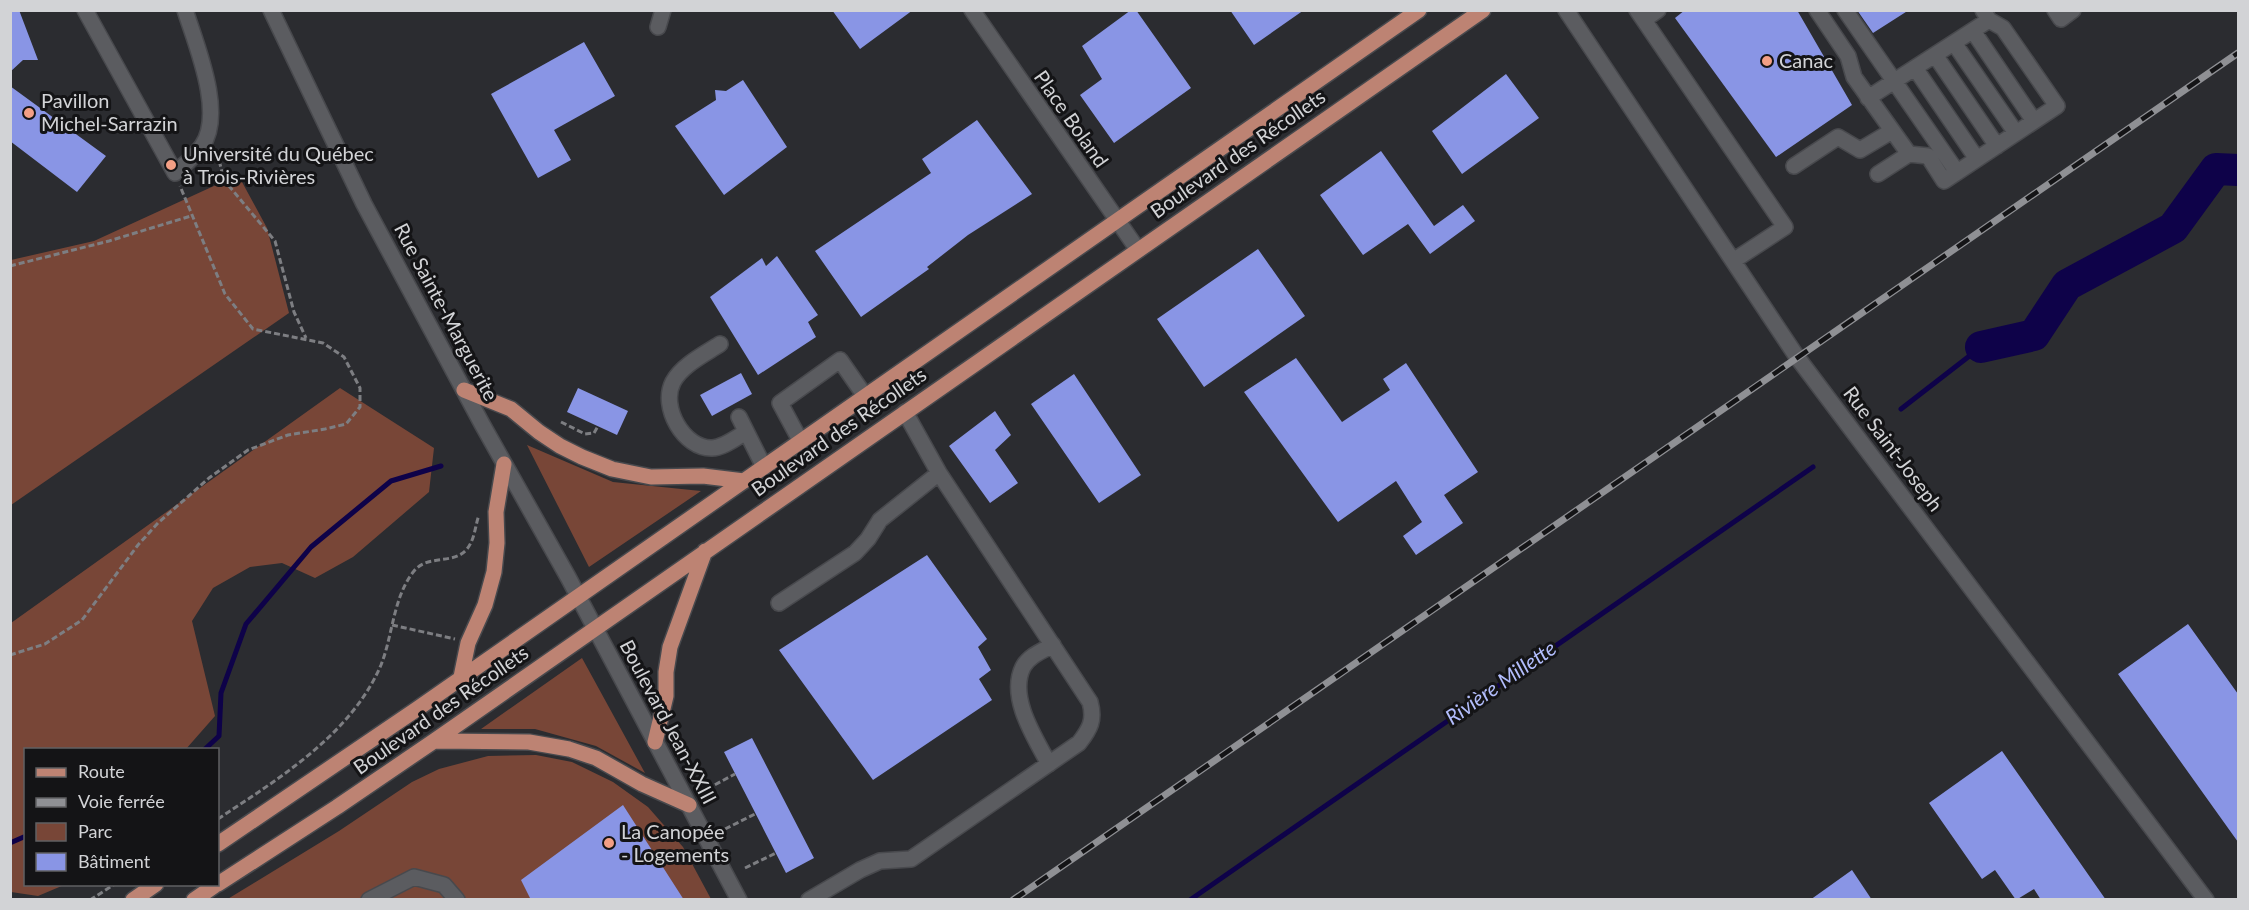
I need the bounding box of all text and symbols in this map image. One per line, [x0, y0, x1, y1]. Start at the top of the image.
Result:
place label: Canac [1779, 48, 1833, 72]
marker: Canac [1760, 54, 1774, 68]
street label: Place Boland [1030, 65, 1114, 172]
street label: Boulevard des Récollets [1145, 84, 1330, 223]
place label: Pavillon Michel-Sarrazin [41, 88, 178, 135]
marker: Pavillon Michel-Sarrazin [22, 106, 36, 120]
place label: Université du Québec à Trois-Rivières [183, 141, 374, 188]
marker: Université du Québec à Trois-Rivières [164, 158, 178, 172]
street label: Rue Sainte-Marguerite [390, 219, 504, 404]
street label: Boulevard des Récollets [746, 362, 931, 501]
street label: Rue Saint-Joseph [1839, 381, 1949, 515]
water label: Rivière Millette [1440, 634, 1560, 729]
street label: Boulevard Jean-XXIII [615, 635, 722, 808]
street label: Boulevard des Récollets [348, 640, 533, 779]
legend [24, 748, 219, 886]
text: Route [78, 760, 125, 782]
text: Voie ferrée [78, 790, 165, 812]
place label: La Canopée - Logements [621, 819, 729, 866]
text: Parc [78, 820, 113, 842]
marker: La Canopée - Logements [602, 836, 616, 850]
text: Bâtiment [78, 850, 151, 872]

